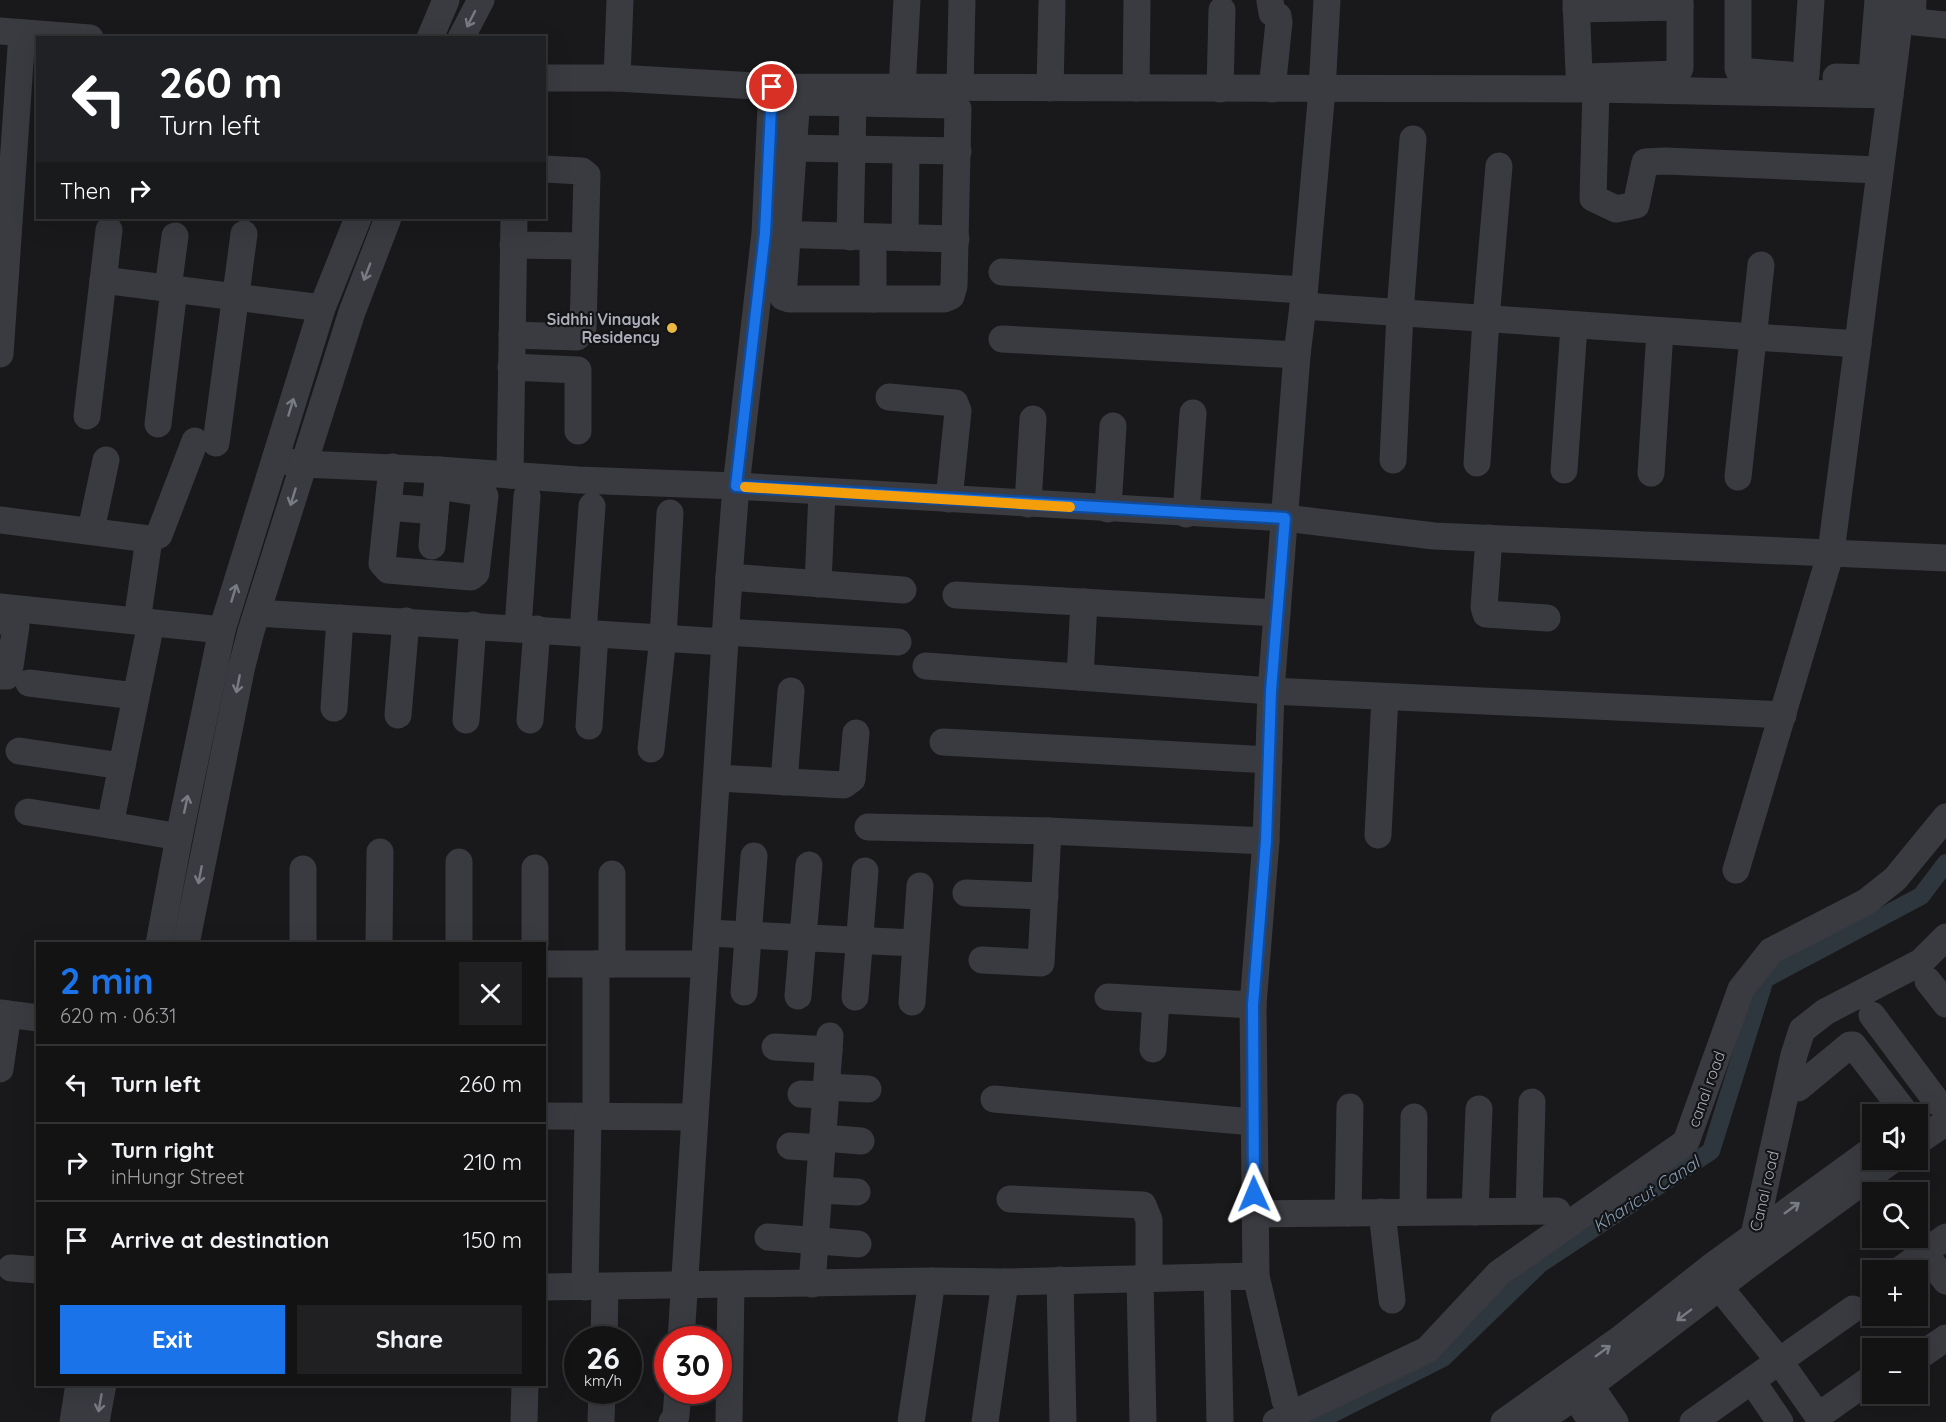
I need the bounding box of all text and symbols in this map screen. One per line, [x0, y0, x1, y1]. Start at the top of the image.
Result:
one-way arrow [465, 9, 476, 27]
text: 260 m [159, 56, 282, 109]
icon: left [60, 60, 138, 138]
pin [746, 61, 797, 112]
icon: arrive [755, 70, 788, 103]
text: Turn left [159, 108, 261, 142]
icon: right [123, 174, 156, 207]
text: Then [60, 177, 111, 205]
one-way arrow [361, 262, 372, 281]
place label: Sidhhi Vinayak Residency [547, 309, 660, 347]
marker: Sidhhi Vinayak Residency [665, 321, 679, 335]
one-way arrow [287, 398, 298, 417]
one-way arrow [287, 487, 298, 506]
one-way arrow [229, 584, 240, 603]
one-way arrow [232, 674, 243, 694]
one-way arrow [180, 794, 192, 813]
one-way arrow [194, 865, 205, 885]
text: 2 min [60, 958, 154, 1003]
button: close [459, 962, 522, 1025]
text: 620 m · 06:31 [60, 1003, 177, 1028]
street label: canal road [1683, 1048, 1729, 1130]
icon: left [60, 1068, 93, 1101]
text: Turn left [111, 1070, 201, 1098]
text: 260 m [459, 1070, 522, 1098]
map controls [1862, 1104, 1928, 1404]
button: sound [1862, 1104, 1928, 1170]
text: Turn right [111, 1136, 215, 1164]
icon: right [60, 1146, 93, 1179]
text: 210 m [463, 1148, 522, 1176]
street label: Canal road [1745, 1149, 1783, 1233]
water label: Kharicut Canal [1588, 1150, 1705, 1237]
position arrow [1222, 1162, 1286, 1226]
text: inHungr Street [111, 1164, 244, 1189]
button: search [1862, 1182, 1928, 1248]
one-way arrow [1784, 1202, 1800, 1214]
icon: arrive [60, 1224, 93, 1257]
text: Arrive at destination [111, 1226, 329, 1254]
text: 150 m [463, 1226, 522, 1254]
button: + [1862, 1260, 1928, 1326]
button: Exit [60, 1305, 285, 1374]
button: Share [297, 1305, 522, 1374]
one-way arrow [1677, 1309, 1693, 1321]
speed limit sign: 30 [654, 1326, 732, 1404]
button: − [1862, 1338, 1928, 1404]
text: 26 [586, 1339, 620, 1377]
one-way arrow [1595, 1345, 1611, 1357]
text: km/h [584, 1371, 622, 1390]
one-way arrow [94, 1393, 105, 1413]

